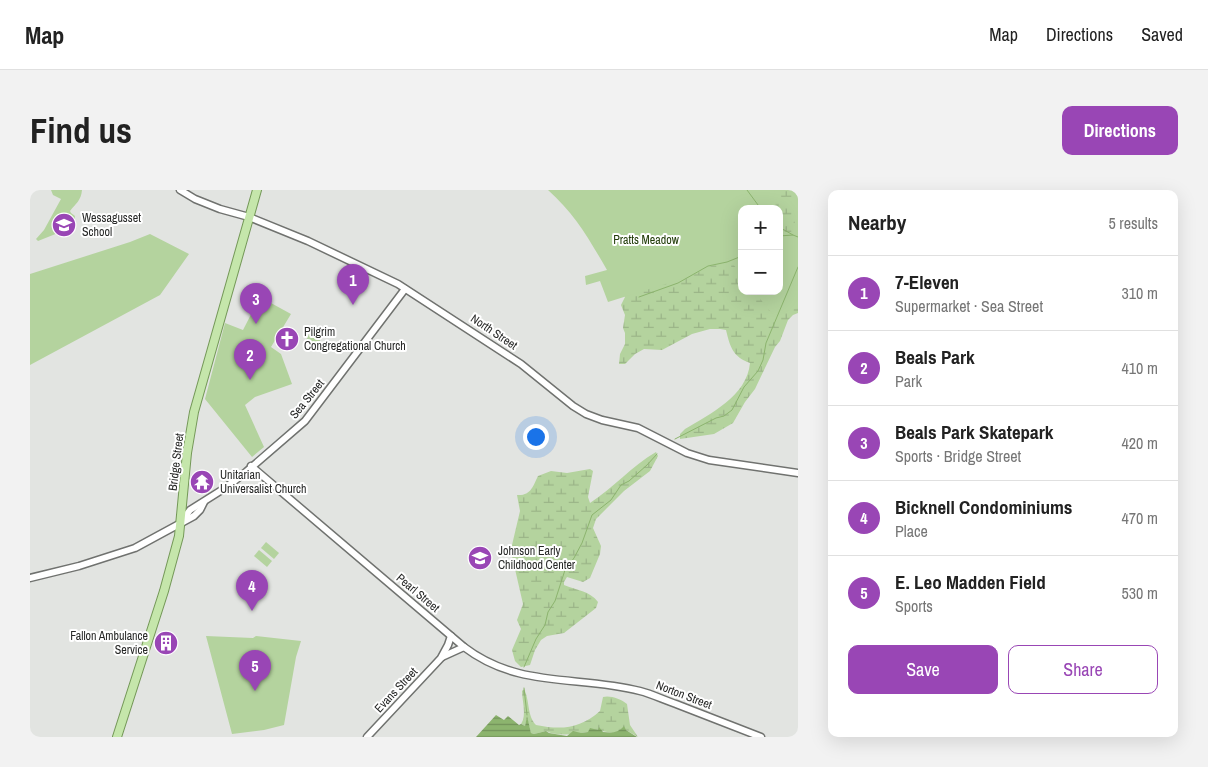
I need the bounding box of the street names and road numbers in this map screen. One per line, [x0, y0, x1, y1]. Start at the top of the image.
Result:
street label: North Street [468, 311, 521, 354]
street label: Sea Street [286, 376, 328, 422]
street label: Bridge Street [165, 432, 188, 492]
street label: Pearl Street [393, 570, 443, 616]
street label: Evans Street [371, 664, 421, 716]
street label: Norton Street [654, 677, 714, 713]

